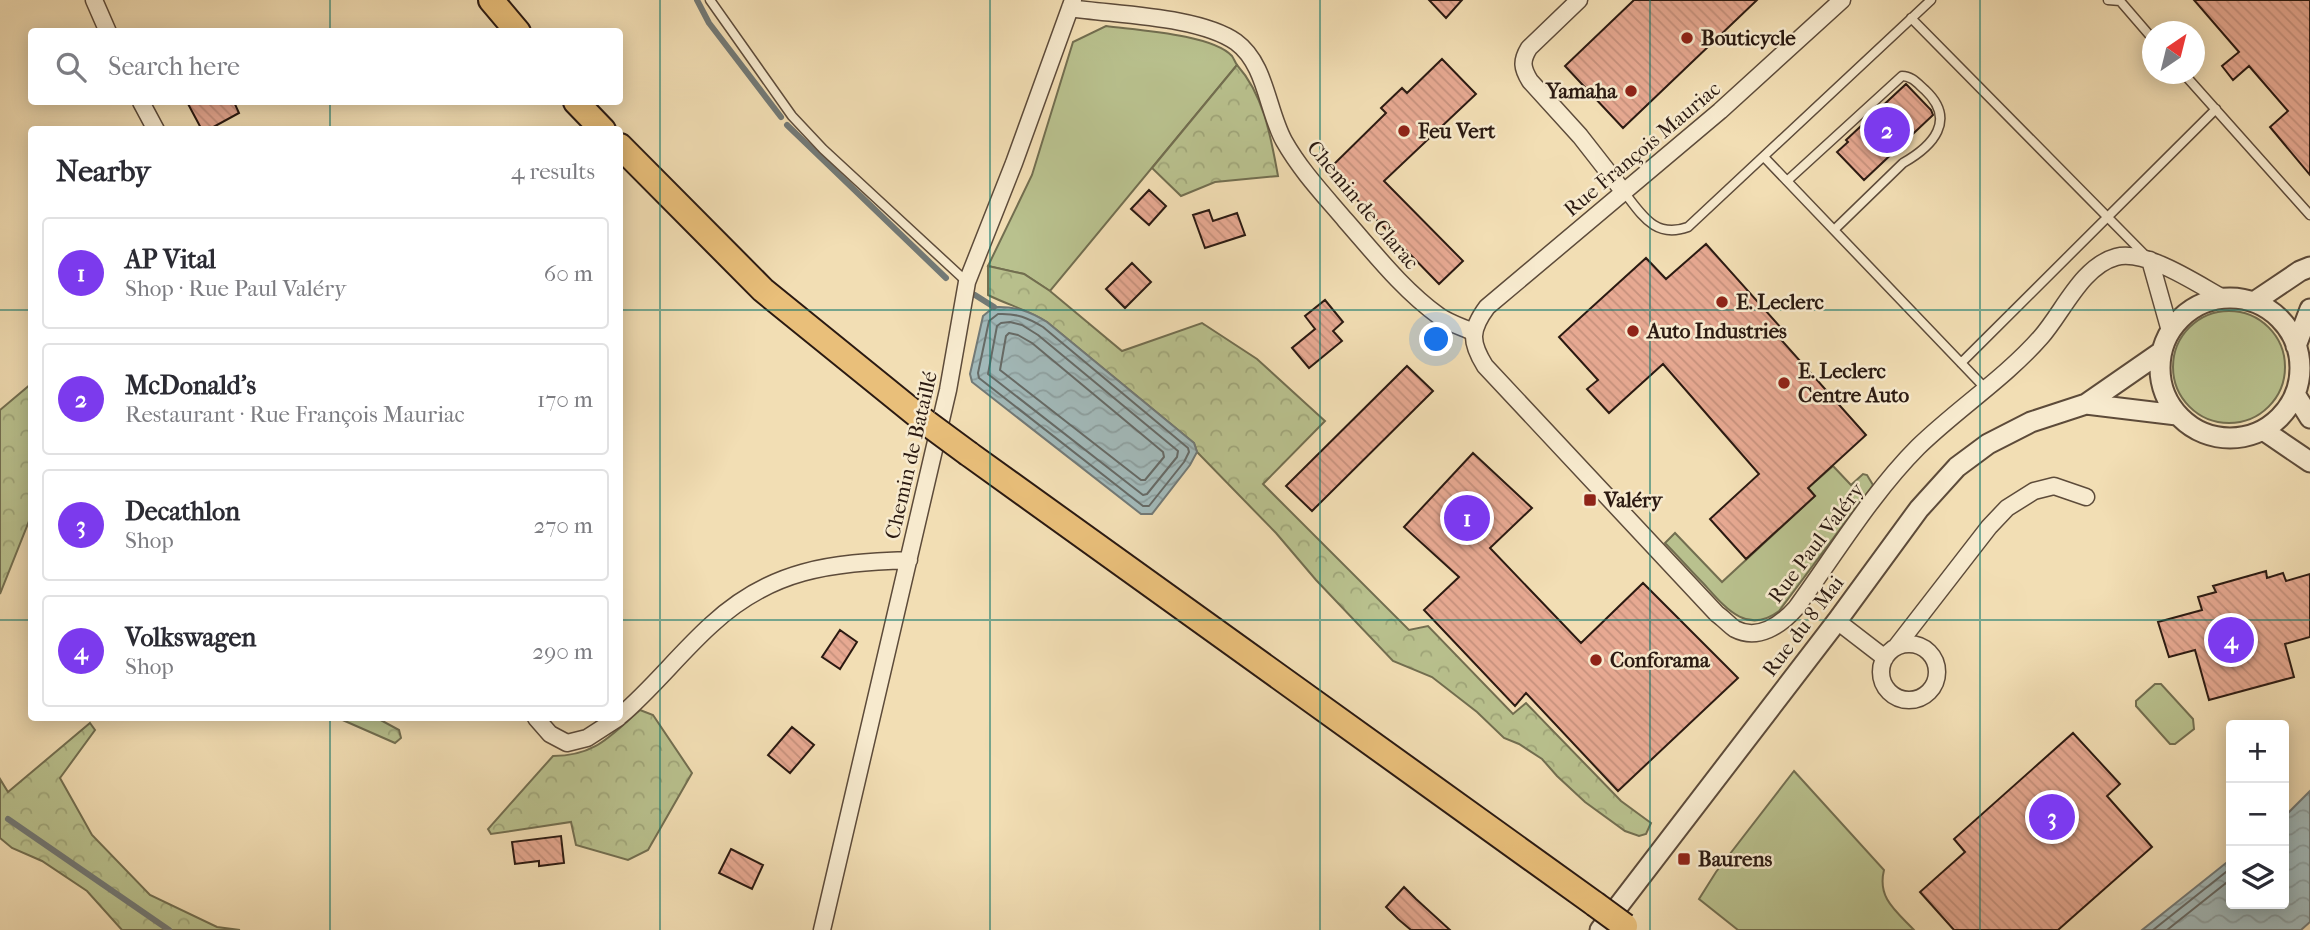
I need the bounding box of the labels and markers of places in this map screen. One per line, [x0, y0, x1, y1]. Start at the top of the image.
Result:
place label: Bouticycle [1701, 26, 1796, 50]
marker: Bouticycle [1679, 30, 1695, 46]
place label: Yamaha [1545, 79, 1618, 103]
marker: Yamaha [1623, 83, 1639, 99]
pin: 2 [1864, 104, 1910, 156]
place label: Feu Vert [1417, 119, 1496, 143]
marker: Feu Vert [1396, 123, 1412, 139]
place label: E. Leclerc [1736, 290, 1824, 314]
marker: E. Leclerc [1714, 294, 1730, 310]
place label: Auto Industries [1645, 319, 1787, 343]
marker: Auto Industries [1625, 323, 1641, 339]
place label: E. Leclerc Centre Auto [1798, 359, 1909, 407]
marker: E. Leclerc Centre Auto [1776, 375, 1792, 391]
place label: Valéry [1603, 488, 1664, 512]
pin: 1 [1444, 492, 1490, 544]
marker: Valéry [1582, 492, 1598, 508]
pin: 4 [2208, 614, 2254, 666]
place label: Conforama [1610, 648, 1711, 672]
marker: Conforama [1588, 652, 1604, 668]
pin: 3 [2029, 791, 2075, 843]
place label: Baurens [1698, 847, 1773, 871]
marker: Baurens [1676, 851, 1692, 867]

